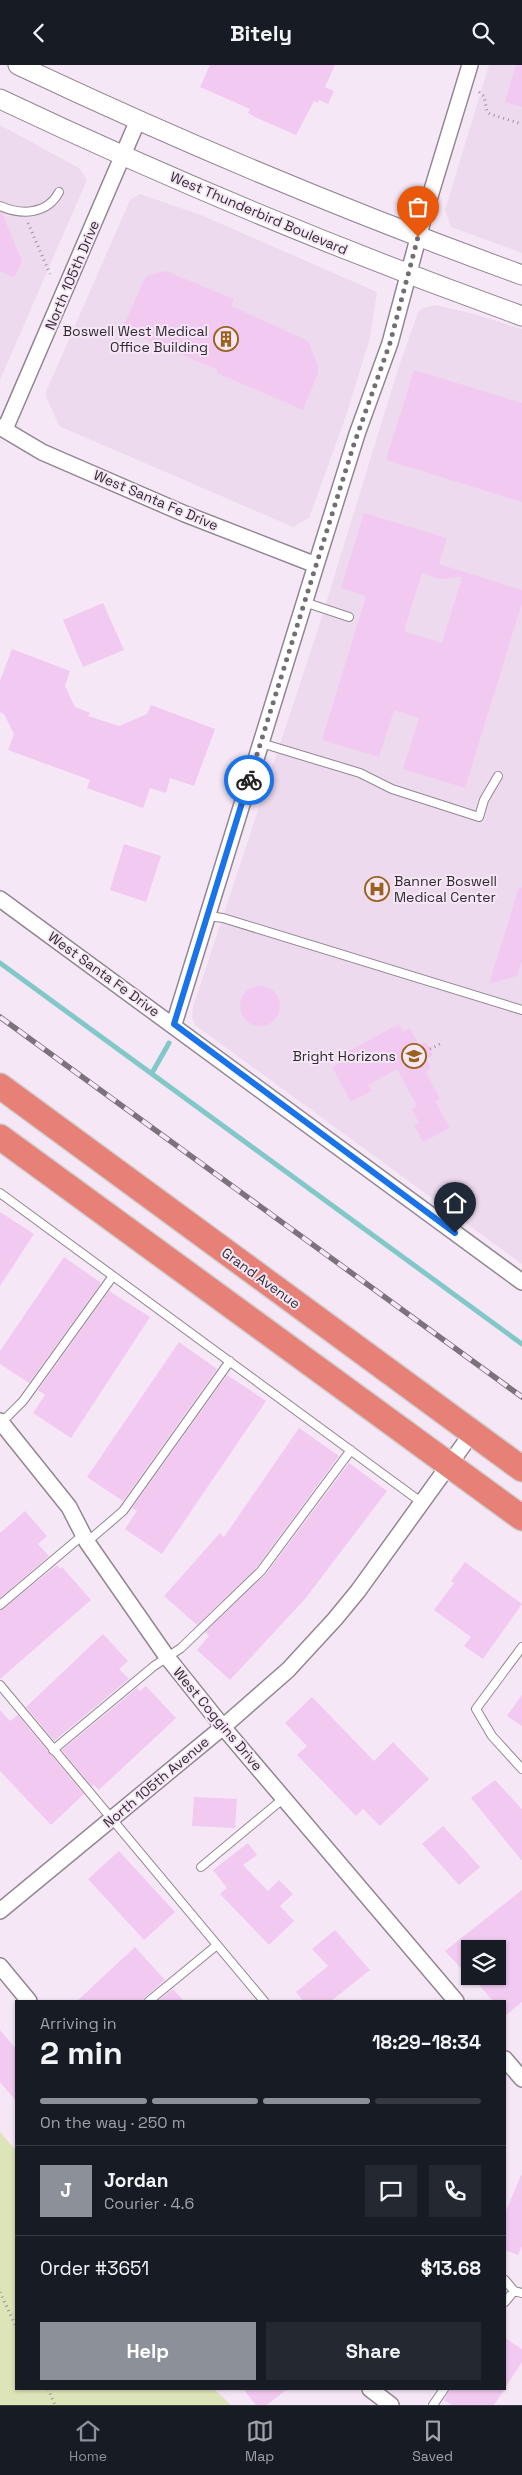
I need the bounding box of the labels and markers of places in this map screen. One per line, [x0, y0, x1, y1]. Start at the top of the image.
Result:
pin [397, 186, 439, 237]
place label: Boswell West Medical Office Building [63, 322, 208, 356]
building icon: Boswell West Medical Office Building [213, 326, 239, 352]
place label: Banner Boswell Medical Center [394, 872, 497, 906]
hospital icon: Banner Boswell Medical Center [364, 876, 390, 902]
school or university icon: Bright Horizons [401, 1043, 427, 1069]
place label: Bright Horizons [292, 1047, 396, 1065]
pin [434, 1182, 476, 1233]

